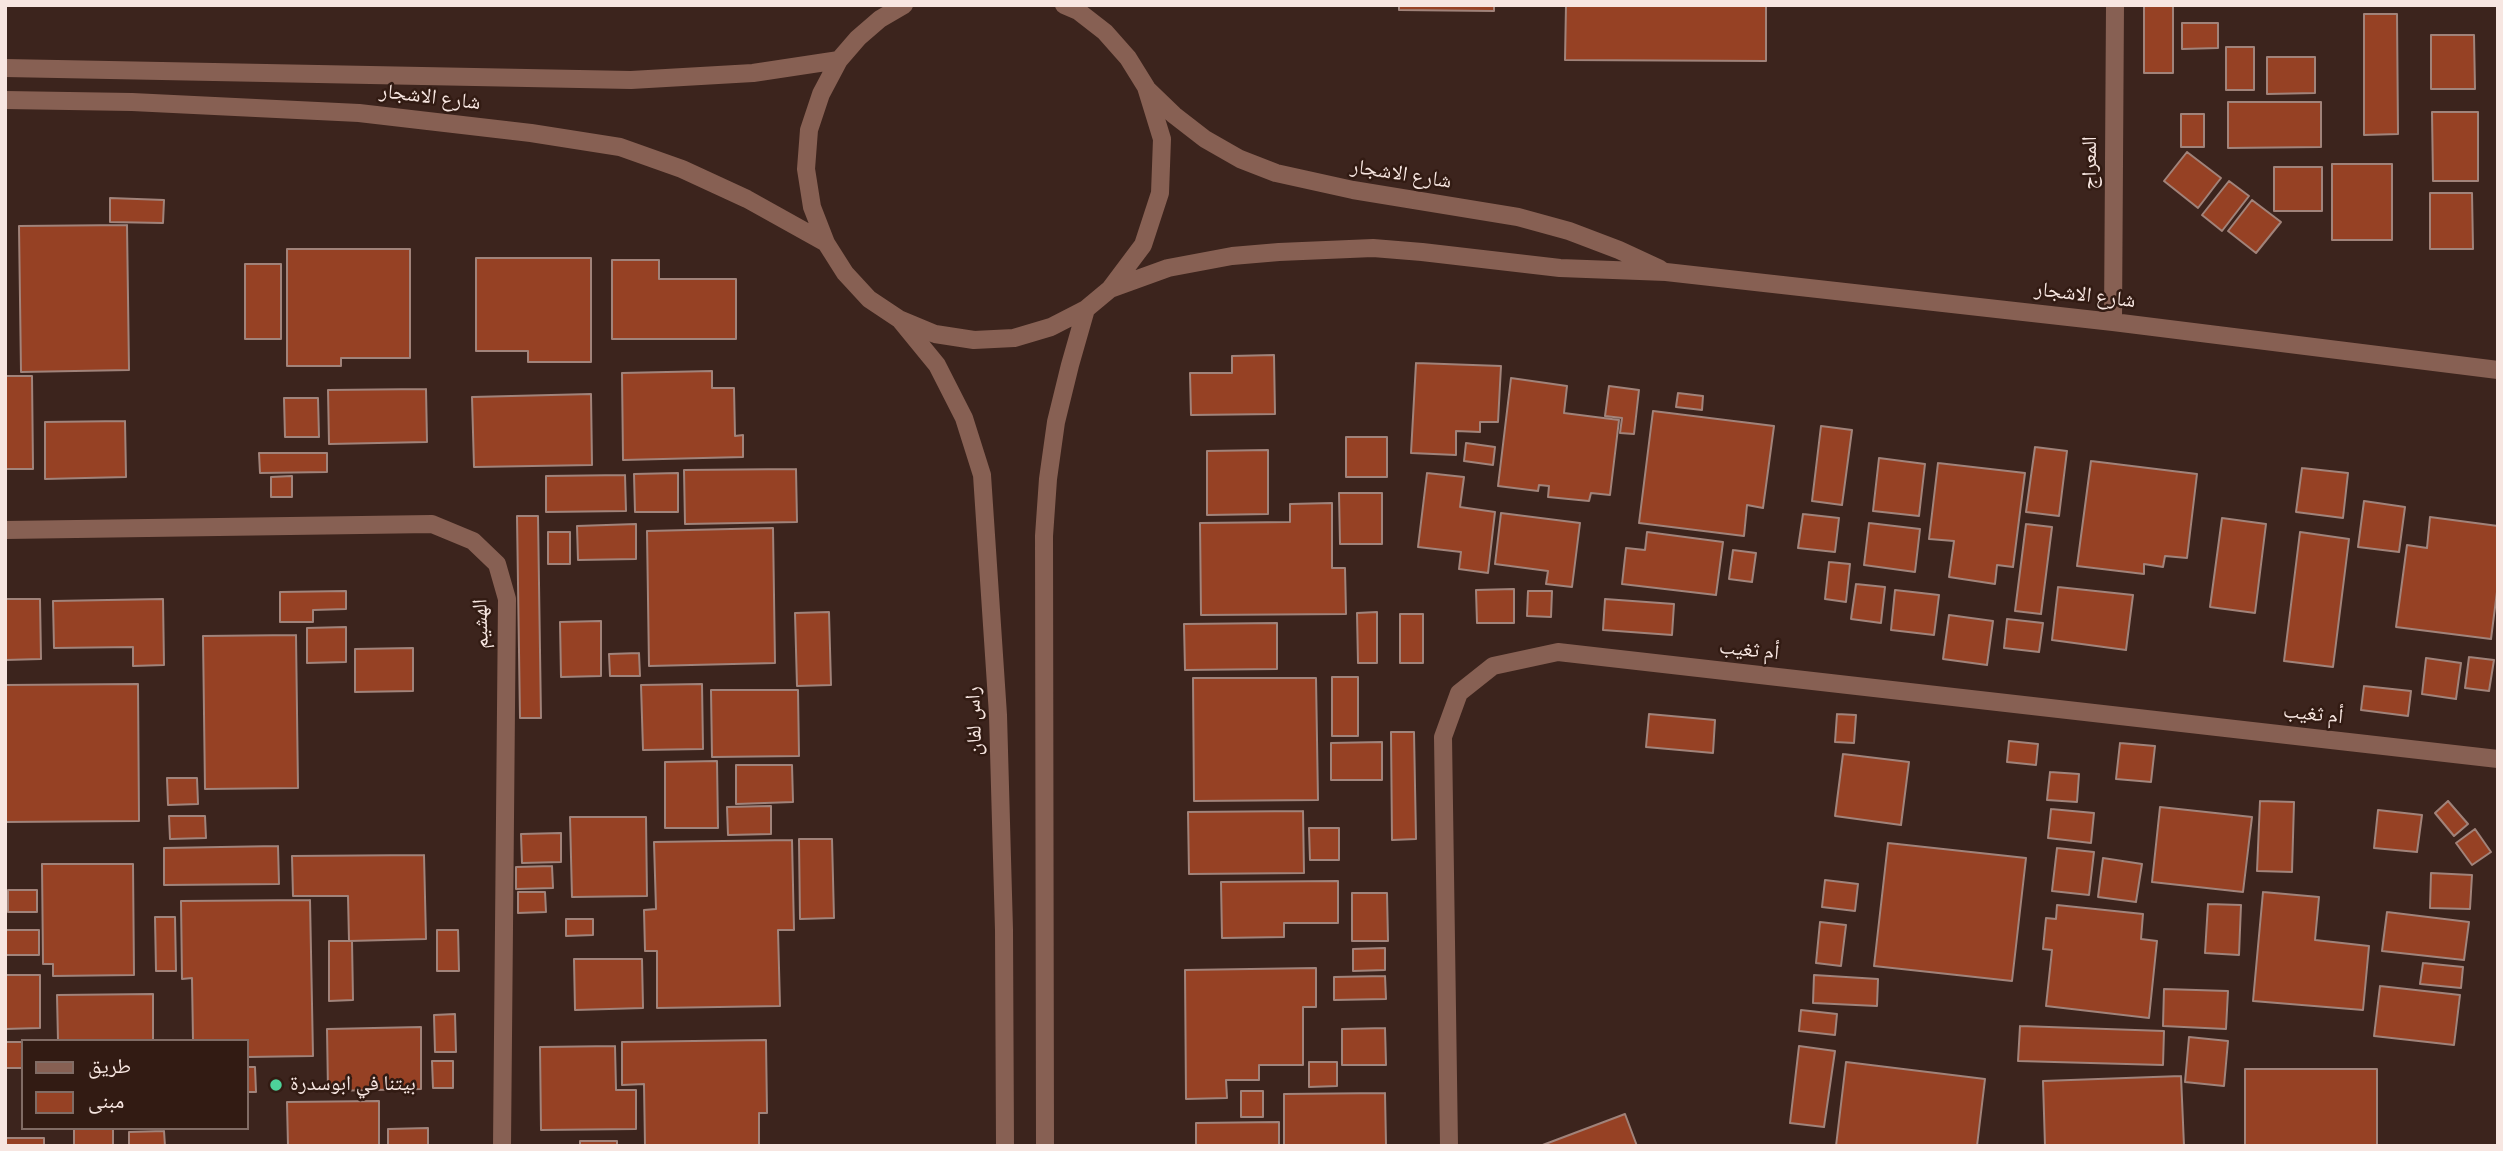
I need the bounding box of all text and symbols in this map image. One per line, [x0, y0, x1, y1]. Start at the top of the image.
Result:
street label: شارع الاشجار [378, 79, 482, 117]
street label: المعراج [2078, 136, 2104, 190]
street label: شارع الاشجار [1349, 155, 1453, 195]
street label: شارع الاشجار [2033, 277, 2137, 315]
street label: الهشيم [469, 599, 495, 649]
street label: أم ثغيب [1718, 635, 1780, 667]
street label: راس لفان [961, 686, 989, 756]
street label: أم ثغيب [2282, 699, 2344, 731]
legend [21, 1039, 248, 1130]
text: طريق [88, 1049, 131, 1081]
place label: بيتنا في ابوسدرة [290, 1072, 416, 1098]
marker: بيتنا في ابوسدرة [268, 1077, 284, 1093]
text: مبنى [88, 1084, 124, 1116]

